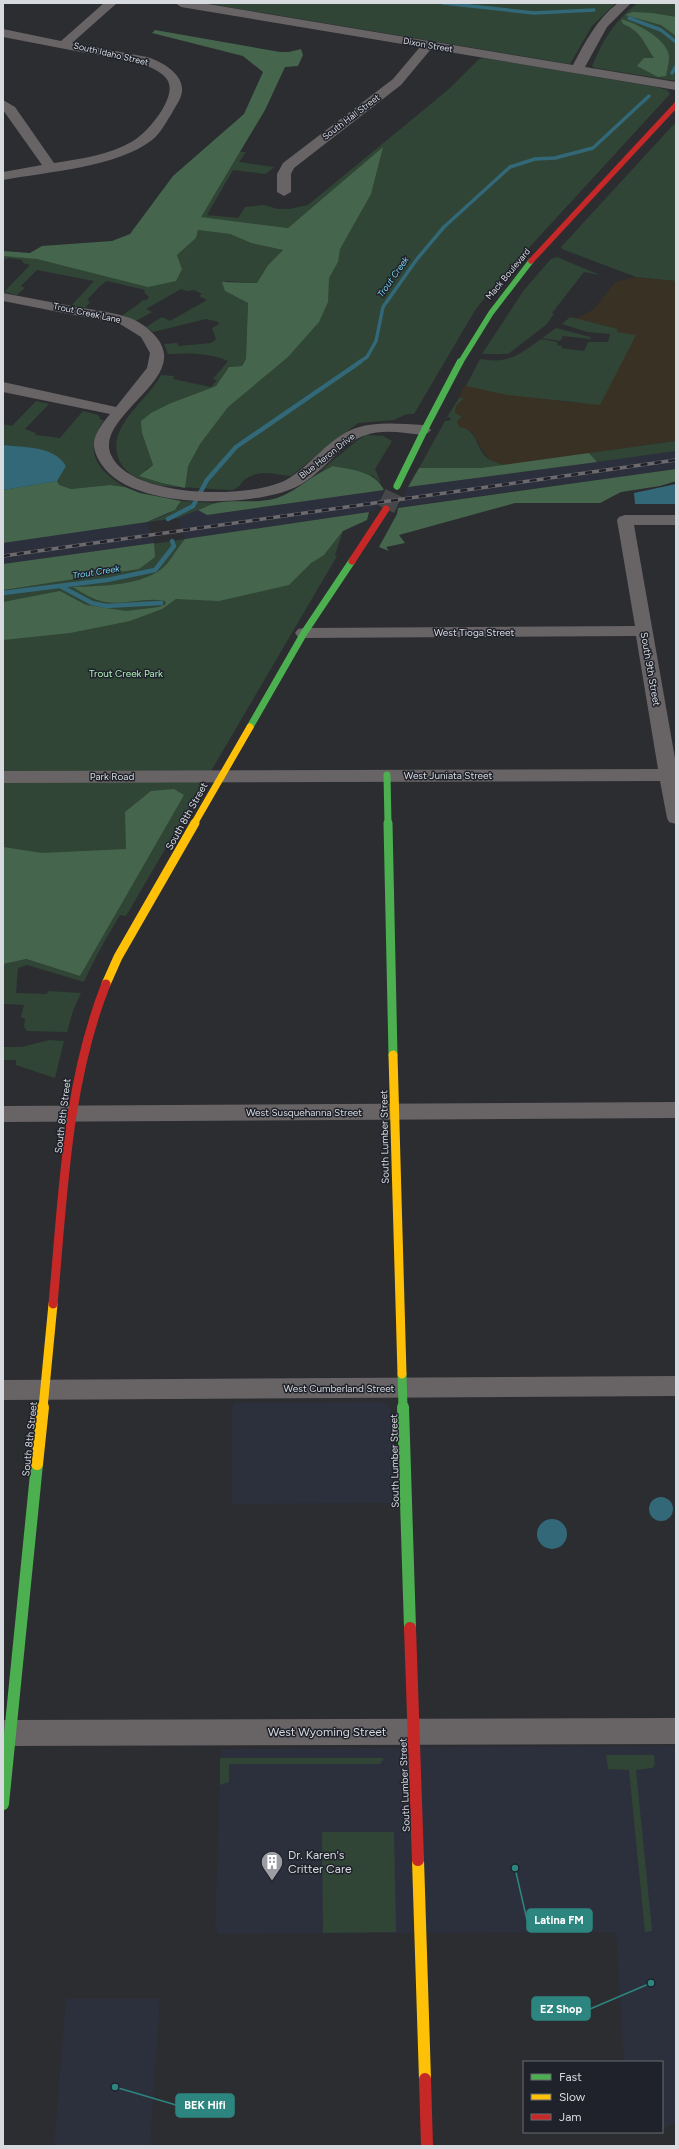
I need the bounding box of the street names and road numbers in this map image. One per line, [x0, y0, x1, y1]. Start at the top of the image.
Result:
street label: Dixon Street [402, 35, 454, 54]
street label: South Idaho Street [73, 40, 150, 68]
street label: South Hall Street [320, 91, 382, 142]
street label: Mack Boulevard [483, 246, 532, 302]
street label: Trout Creek Lane [52, 300, 122, 325]
street label: Blue Heron Drive [297, 430, 357, 481]
street label: West Tioga Street [434, 626, 515, 639]
street label: South 9th Street [638, 631, 663, 707]
street label: West Juniata Street [404, 769, 493, 782]
street label: Park Road [90, 770, 134, 783]
street label: South 8th Street [162, 780, 210, 852]
street label: South 8th Street [51, 1078, 74, 1154]
street label: South Lumber Street [377, 1090, 392, 1184]
street label: West Susquehanna Street [246, 1106, 362, 1119]
street label: West Cumberland Street [284, 1382, 395, 1395]
street label: South 8th Street [19, 1401, 40, 1477]
street label: South Lumber Street [387, 1414, 402, 1508]
street label: West Wyoming Street [268, 1725, 387, 1739]
street label: South Lumber Street [396, 1738, 413, 1832]

